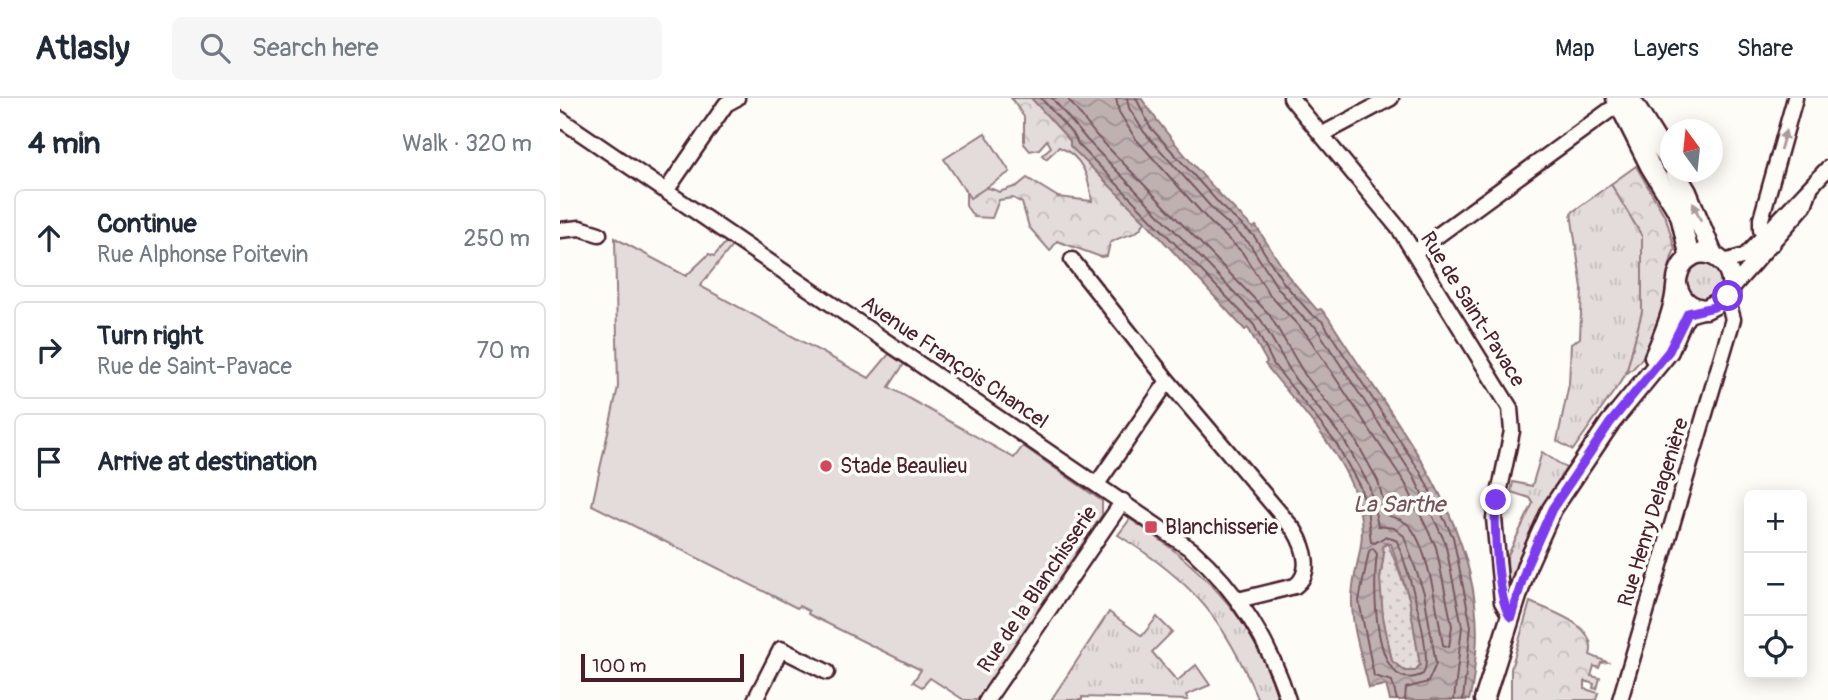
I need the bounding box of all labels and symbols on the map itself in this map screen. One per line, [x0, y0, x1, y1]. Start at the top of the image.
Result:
north arrow [1660, 119, 1723, 182]
one-way arrow [1778, 129, 1788, 150]
one-way arrow [1691, 202, 1703, 222]
street label: Rue de Saint-Pavace [1414, 227, 1532, 392]
route start [1712, 280, 1743, 311]
street label: Avenue François Chancel [856, 290, 1053, 435]
street label: Rue Henry Delagenière [1612, 414, 1695, 610]
place label: Stade Beaulieu [840, 453, 968, 480]
marker: Stade Beaulieu [818, 458, 834, 474]
route end [1480, 484, 1511, 515]
water label: La Sarthe [1353, 490, 1448, 519]
street label: Rue de la Blanchisserie [972, 500, 1104, 678]
place label: Blanchisserie [1165, 514, 1279, 541]
marker: Blanchisserie [1143, 519, 1159, 535]
scale bar [581, 651, 744, 683]

